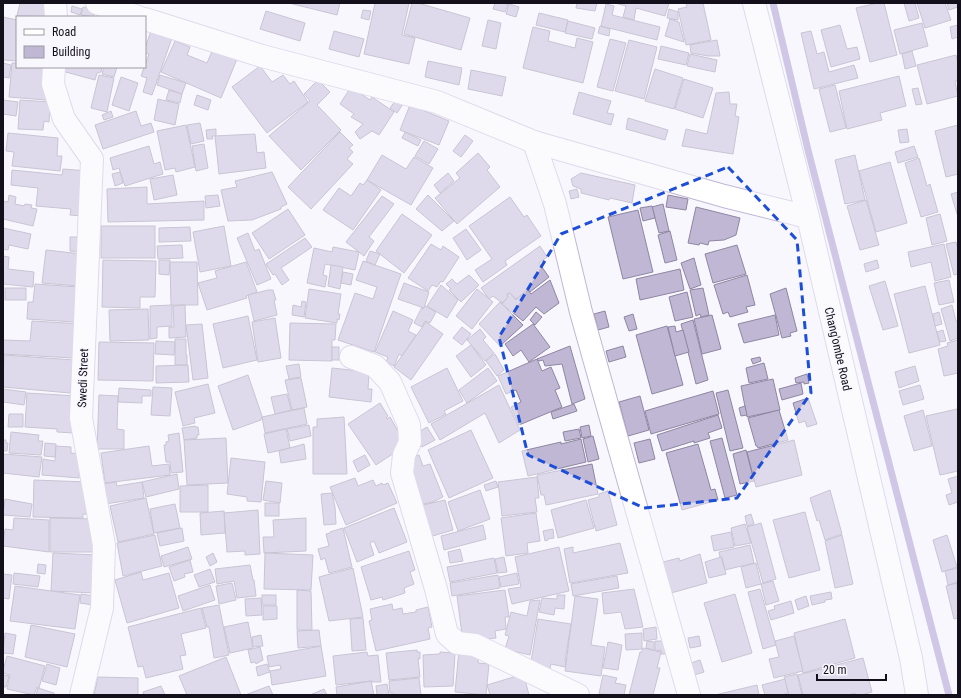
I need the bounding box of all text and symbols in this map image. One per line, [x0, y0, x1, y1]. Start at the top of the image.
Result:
legend [16, 16, 146, 68]
text: Road [52, 25, 76, 39]
text: Building [52, 45, 90, 59]
street label: Chang'ombe Road [822, 306, 854, 392]
street label: Swedi Street [75, 348, 91, 408]
scale bar [817, 656, 886, 682]
text: 20 m [823, 663, 847, 677]

